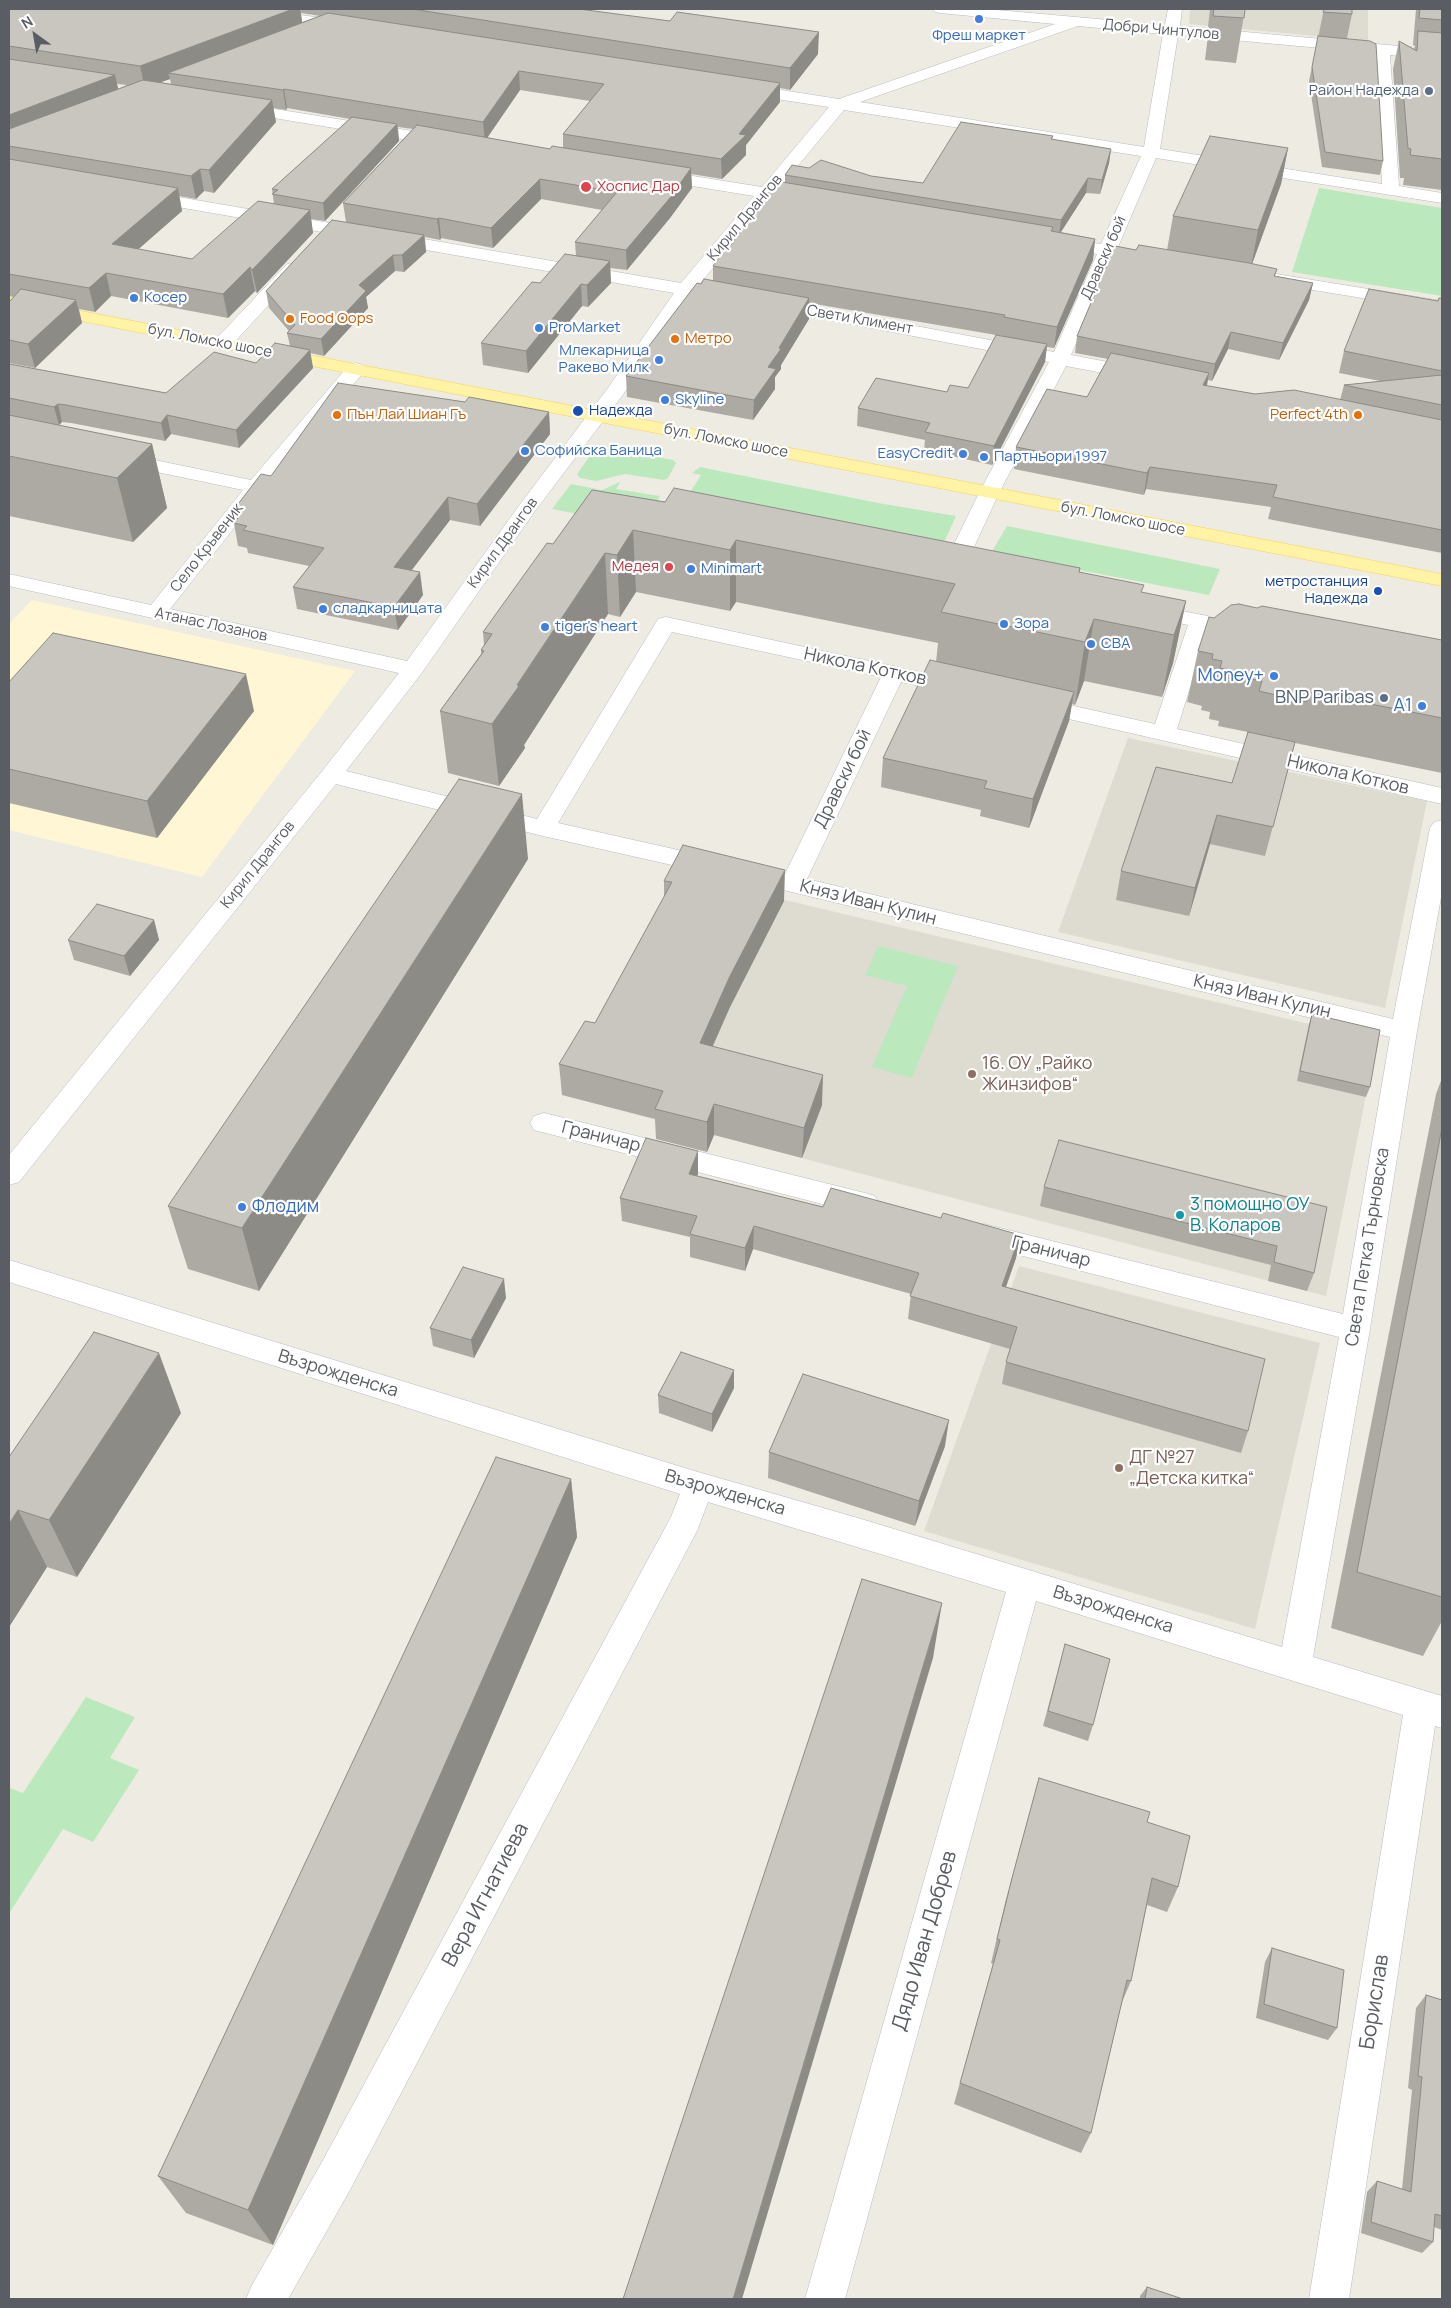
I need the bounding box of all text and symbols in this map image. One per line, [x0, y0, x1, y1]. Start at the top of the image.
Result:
north arrow [10, 10, 60, 60]
text: N [17, 11, 36, 33]
marker: Фреш маркет [973, 13, 985, 25]
street label: Добри Чинтулов [1102, 16, 1220, 44]
place label: Фреш маркет [932, 27, 1026, 45]
place label: Район Надежда [1309, 82, 1419, 100]
marker: Район Надежда [1423, 85, 1435, 97]
street label: Кирил Дрангов [704, 171, 786, 265]
place label: Хоспис Дар [597, 178, 680, 196]
marker: Хоспис Дар [579, 180, 593, 194]
street label: Дравски бой [1078, 213, 1130, 303]
place label: Косер [144, 289, 187, 307]
marker: Косер [128, 292, 140, 304]
street label: Свети Климент [805, 302, 915, 338]
place label: Food Oops [300, 310, 373, 328]
marker: Food Oops [284, 313, 296, 325]
place label: ProMarket [549, 319, 621, 337]
street label: бул. Ломско шосе [146, 320, 274, 362]
marker: ProMarket [533, 322, 545, 334]
place label: Метро [685, 330, 732, 348]
marker: Метро [669, 333, 681, 345]
place label: Млекарница Ракево Милк [559, 342, 649, 377]
marker: Млекарница Ракево Милк [653, 354, 665, 366]
place label: Skyline [675, 391, 724, 409]
marker: Skyline [659, 394, 671, 406]
place label: Надежда [589, 402, 653, 420]
marker: Надежда [571, 404, 585, 418]
place label: Пън Лай Шиан Гъ [347, 406, 466, 424]
place label: Perfect 4th [1270, 406, 1348, 424]
marker: Пън Лай Шиан Гъ [331, 409, 343, 421]
marker: Perfect 4th [1352, 409, 1364, 421]
street label: бул. Ломско шосе [662, 420, 790, 462]
place label: Софийска Баница [535, 442, 662, 460]
marker: Софийска Баница [519, 445, 531, 457]
place label: EasyCredit [877, 445, 953, 463]
marker: EasyCredit [957, 448, 969, 460]
place label: Партньори 1997 [994, 448, 1107, 466]
marker: Партньори 1997 [978, 451, 990, 463]
street label: Кирил Дрангов [464, 494, 542, 592]
street label: бул. Ломско шосе [1059, 498, 1187, 540]
street label: Село Кръвеник [167, 500, 247, 596]
place label: Медея [612, 558, 659, 576]
place label: Minimart [701, 560, 762, 578]
marker: Медея [663, 561, 675, 573]
marker: Minimart [685, 563, 697, 575]
place label: метростанция Надежда [1265, 573, 1368, 608]
marker: метростанция Надежда [1372, 585, 1384, 597]
place label: сладкарницата [333, 600, 442, 618]
marker: сладкарницата [317, 603, 329, 615]
street label: Атанас Лозанов [153, 604, 269, 646]
place label: Зора [1014, 615, 1049, 633]
place label: tiger's heart [555, 618, 638, 636]
marker: Зора [998, 618, 1010, 630]
marker: tiger's heart [539, 621, 551, 633]
place label: CBA [1101, 635, 1130, 653]
marker: CBA [1085, 638, 1097, 650]
street label: Никола Котков [802, 644, 928, 690]
place label: Money+ [1197, 665, 1264, 687]
marker: Money+ [1268, 670, 1280, 682]
place label: BNP Paribas [1275, 687, 1374, 709]
marker: BNP Paribas [1378, 692, 1390, 704]
place label: A1 [1394, 695, 1412, 717]
marker: A1 [1416, 700, 1428, 712]
street label: Дравски бой [810, 726, 876, 832]
street label: Никола Котков [1285, 750, 1411, 800]
street label: Кирил Дрангов [217, 818, 299, 912]
street label: Княз Иван Кулин [797, 876, 939, 930]
street label: Княз Иван Кулин [1191, 971, 1333, 1023]
place label: 16. ОУ „Райко Жинзифов“ [982, 1053, 1093, 1096]
marker: 16. ОУ „Райко Жинзифов“ [966, 1068, 978, 1080]
street label: Граничар [559, 1117, 643, 1157]
street label: Света Петка Търновска [1342, 1146, 1394, 1348]
place label: 3 помощно ОУ В. Коларов [1190, 1194, 1310, 1236]
place label: Флодим [252, 1196, 319, 1218]
marker: Флодим [236, 1201, 248, 1213]
marker: 3 помощно ОУ В. Коларов [1174, 1209, 1186, 1221]
street label: Граничар [1009, 1232, 1093, 1272]
street label: Възрожденска [275, 1345, 401, 1403]
place label: ДГ №27 „Детска китка“ [1129, 1447, 1254, 1490]
marker: ДГ №27 „Детска китка“ [1113, 1462, 1125, 1474]
street label: Възрожденска [662, 1465, 788, 1521]
street label: Възрожденска [1050, 1581, 1176, 1639]
street label: Вера Игнатиева [437, 1819, 535, 1971]
street label: Дядо Иван Добрев [887, 1848, 963, 2034]
street label: Борислав [1355, 1953, 1395, 2051]

